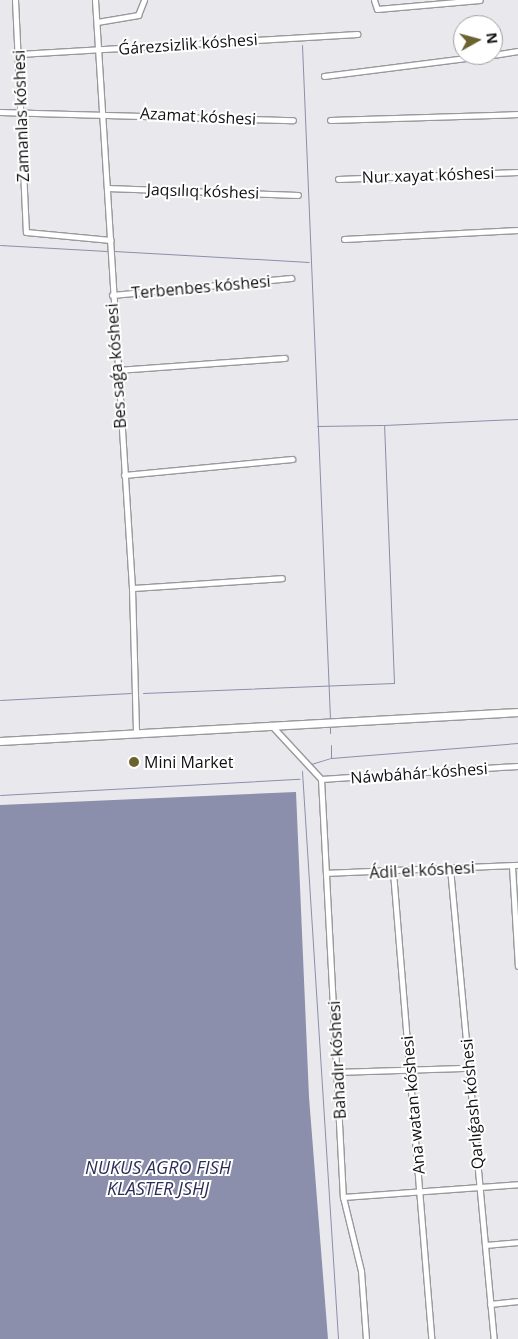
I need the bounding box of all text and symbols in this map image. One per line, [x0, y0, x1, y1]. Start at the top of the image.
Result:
north arrow [453, 15, 503, 65]
street label: Ǵárezsizlik kóshesi [118, 30, 258, 58]
text: N [482, 31, 503, 45]
street label: Zamanlas kóshesi [9, 50, 33, 182]
street label: Azamat kóshesi [139, 103, 257, 129]
street label: Nur xayat kóshesi [361, 163, 495, 187]
street label: Jaqsılıq kóshesi [146, 179, 260, 203]
street label: Terbenbes kóshesi [131, 271, 271, 303]
street label: Bes saǵa kóshesi [102, 303, 130, 429]
place label: Mini Market [144, 752, 233, 772]
marker: Mini Market [128, 756, 140, 768]
street label: Náwbáhár kóshesi [350, 759, 488, 787]
street label: Ádil el kóshesi [369, 858, 475, 882]
street label: Bahadır kóshesi [324, 1000, 350, 1120]
street label: Ana watan kóshesi [397, 1035, 429, 1175]
street label: Qarlıǵash kóshesi [457, 1038, 487, 1170]
water label: NUKUS AGRO FISH KLASTER JSHJ [85, 1157, 231, 1200]

